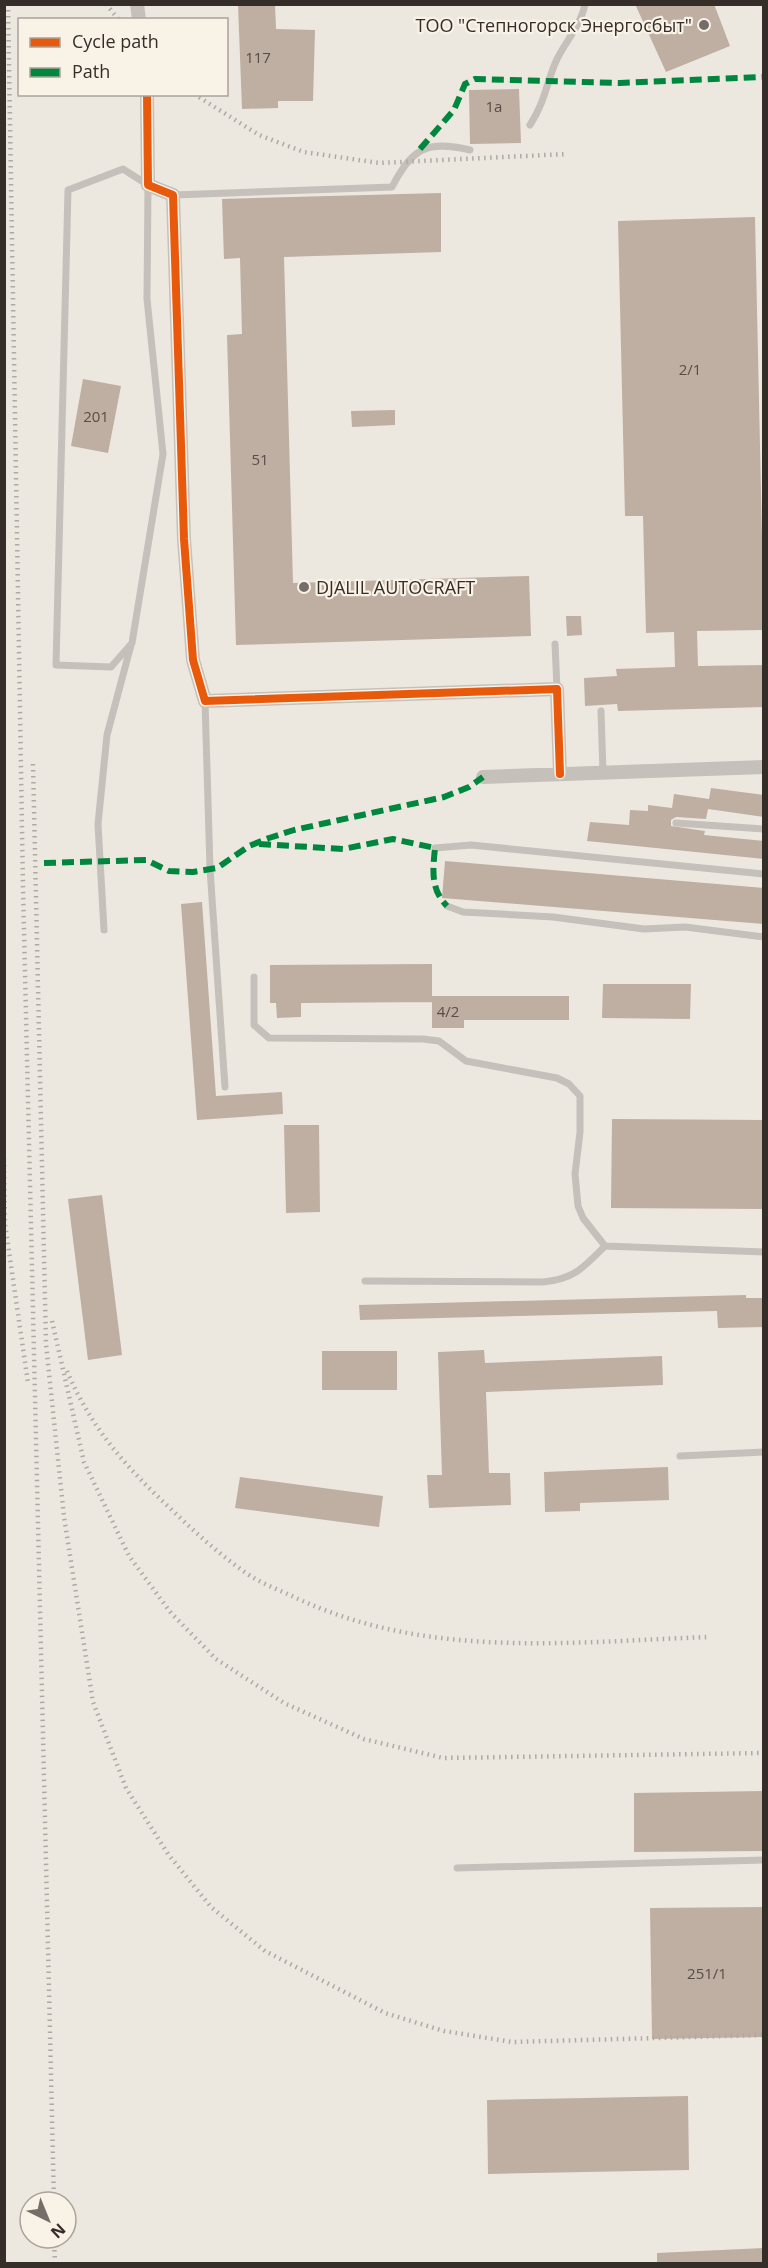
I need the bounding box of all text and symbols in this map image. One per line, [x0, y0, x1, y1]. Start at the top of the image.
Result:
place label: ТОО "Степногорск Энергосбыт" [415, 13, 692, 37]
legend [18, 18, 228, 96]
marker: ТОО "Степногорск Энергосбыт" [697, 18, 711, 32]
text: Cycle path [72, 29, 159, 53]
house number: 117 [245, 47, 271, 67]
text: Path [72, 59, 110, 83]
house number: 1а [486, 96, 502, 116]
house number: 2/1 [679, 359, 701, 379]
house number: 201 [83, 406, 109, 426]
house number: 51 [251, 449, 269, 469]
place label: DJALIL AUTOCRAFT [316, 575, 475, 599]
marker: DJALIL AUTOCRAFT [297, 580, 311, 594]
house number: 4/2 [437, 1001, 459, 1021]
house number: 251/1 [687, 1963, 727, 1983]
north arrow [18, 2190, 78, 2250]
text: N [46, 2218, 70, 2243]

